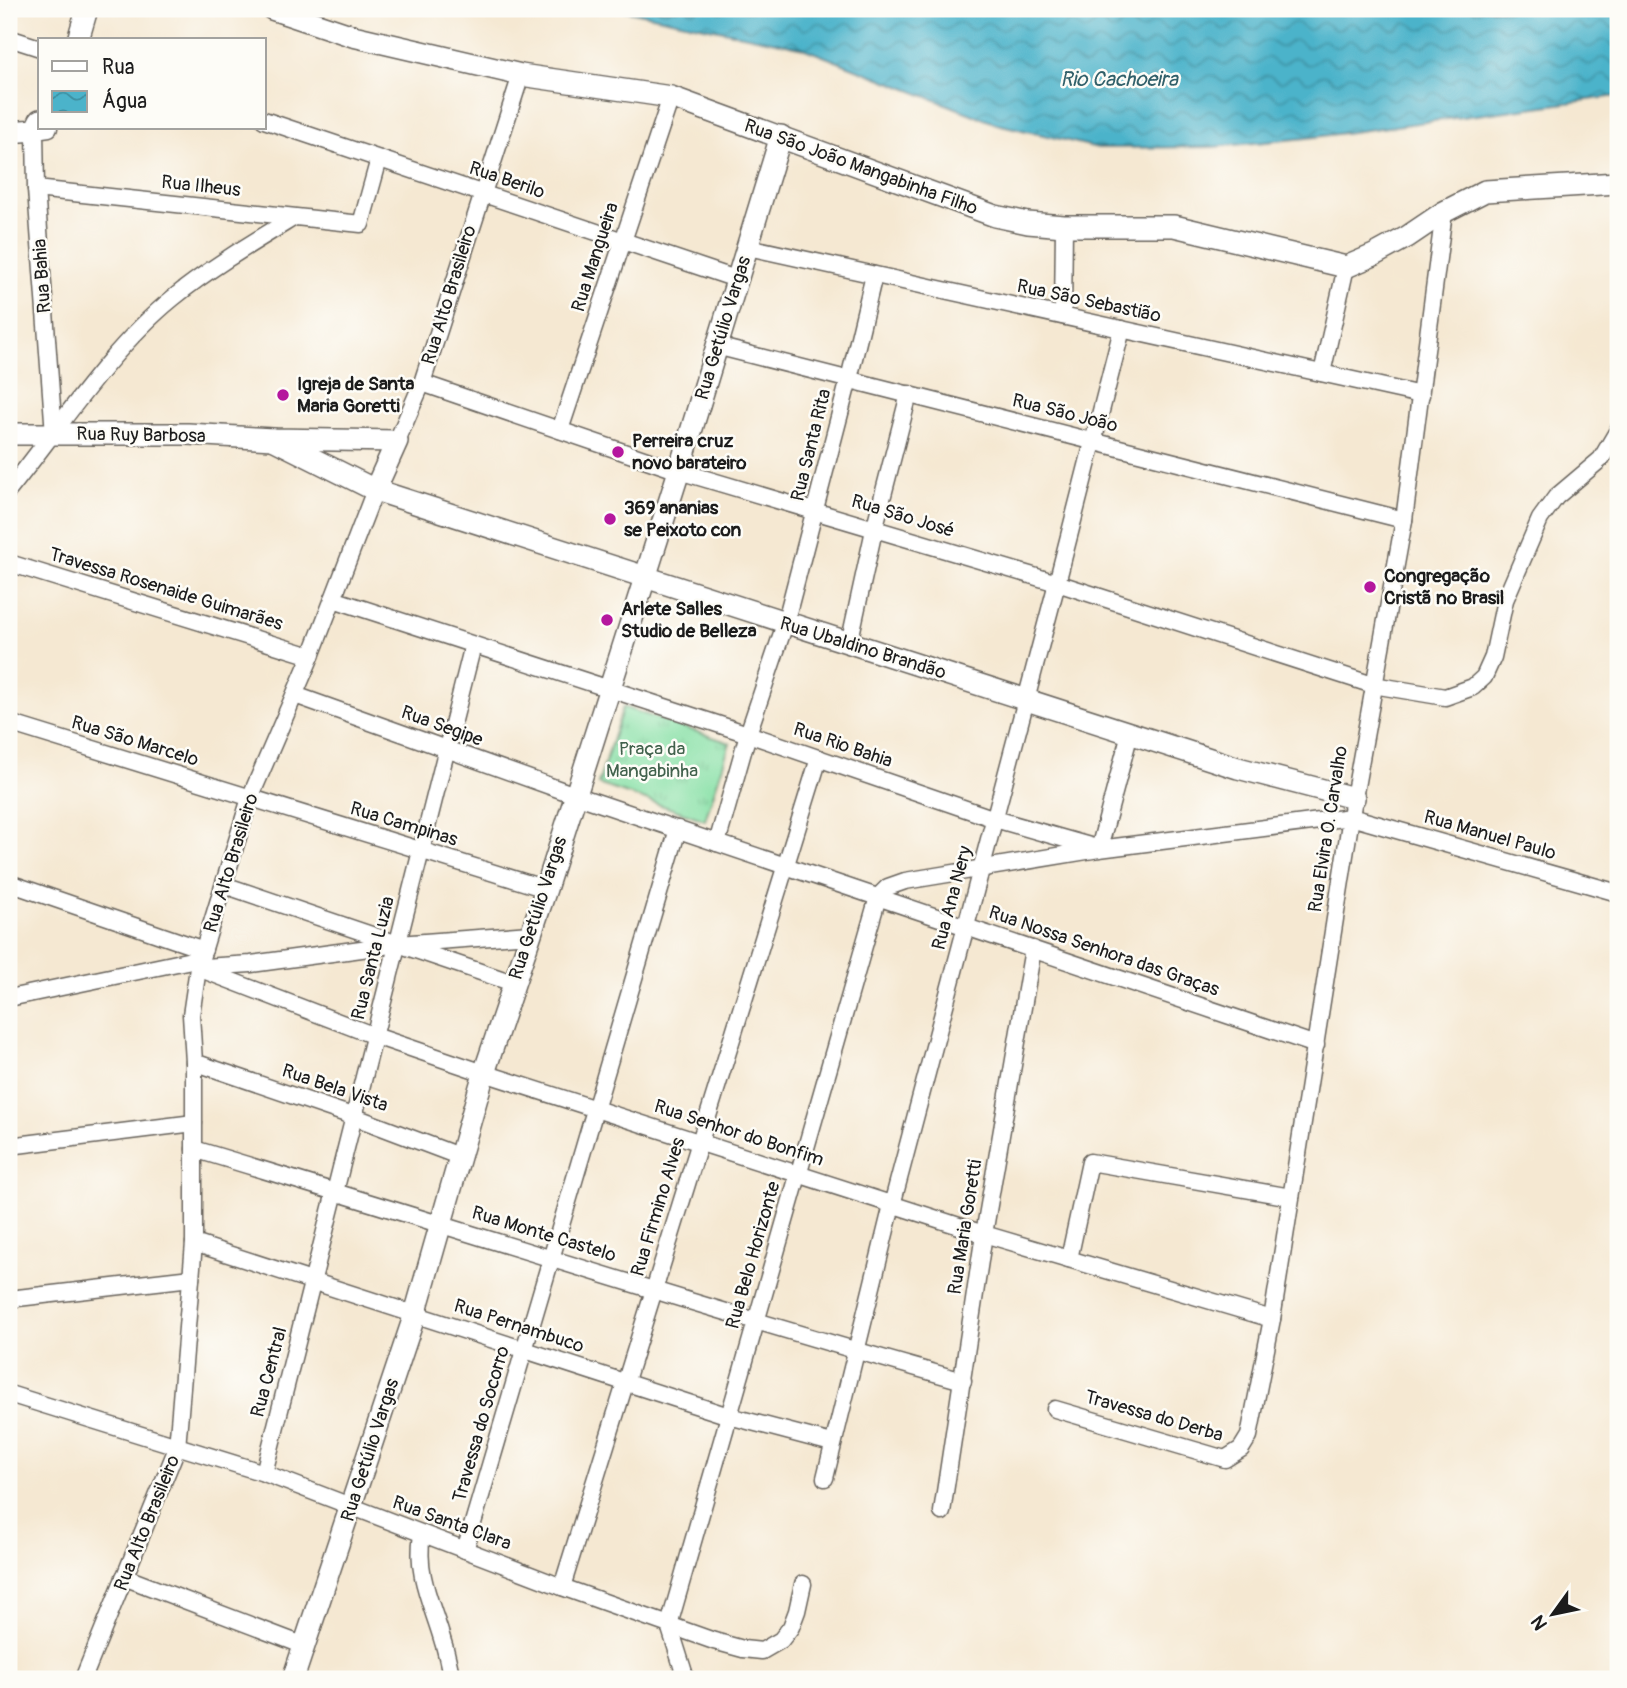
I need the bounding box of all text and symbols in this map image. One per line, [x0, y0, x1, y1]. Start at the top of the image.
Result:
legend [38, 38, 266, 130]
text: Rua [102, 54, 135, 81]
water label: Rio Cachoeira [1060, 66, 1179, 93]
text: Água [102, 88, 147, 115]
street label: Rua São João Mangabinha Filho [741, 114, 981, 220]
street label: Rua Berilo [466, 156, 548, 204]
street label: Rua Ilheus [160, 170, 242, 202]
street label: Rua Mangueira [566, 199, 624, 315]
street label: Rua Alto Brasileiro [416, 222, 482, 368]
street label: Rua Bahia [27, 238, 57, 314]
street label: Rua Getúlio Vargas [690, 253, 756, 403]
street label: Rua São Sebastião [1015, 274, 1163, 328]
place label: Igreja de Santa Maria Goretti [297, 372, 415, 418]
street label: Rua Santa Rita [785, 386, 837, 504]
marker: Igreja de Santa Maria Goretti [275, 387, 291, 403]
street label: Rua São João [1010, 388, 1120, 438]
street label: Rua Ruy Barbosa [76, 422, 206, 448]
place label: Perreira cruz novo barateiro [632, 429, 747, 475]
marker: Perreira cruz novo barateiro [610, 444, 626, 460]
street label: Rua São José [849, 489, 957, 543]
place label: 369 ananias se Peixoto con [624, 496, 742, 542]
marker: 369 ananias se Peixoto con [602, 511, 618, 527]
street label: Travessa Rosenaide Guimarães [46, 542, 286, 636]
place label: Congregação Cristã no Brasil [1384, 564, 1504, 610]
marker: Congregação Cristã no Brasil [1362, 579, 1378, 595]
place label: Arlete Salles Studio de Belleza [621, 597, 757, 643]
street label: Rua Ubaldino Brandão [777, 611, 949, 685]
marker: Arlete Salles Studio de Belleza [599, 612, 615, 628]
street label: Rua Segipe [398, 700, 487, 752]
street label: Rua São Marcelo [68, 710, 202, 772]
street label: Rua Rio Bahia [790, 717, 896, 773]
park label: Praça da Mangabinha [606, 737, 698, 783]
street label: Rua Elvira O. Carvalho [1303, 744, 1353, 914]
street label: Rua Alto Brasileiro [198, 790, 264, 936]
street label: Rua Campinas [347, 796, 461, 852]
street label: Rua Manuel Paulo [1421, 805, 1559, 865]
street label: Rua Getúlio Vargas [504, 833, 573, 983]
street label: Rua Ana Nery [927, 843, 977, 953]
street label: Rua Santa Luzia [346, 894, 400, 1022]
street label: Rua Nossa Senhora das Graças [986, 900, 1223, 1002]
street label: Rua Bela Vista [279, 1059, 391, 1117]
street label: Rua Senhor do Bonfim [651, 1094, 827, 1172]
street label: Rua Firmino Alves [625, 1134, 691, 1279]
street label: Rua Maria Goretti [942, 1158, 988, 1296]
street label: Rua Belo Horizonte [720, 1178, 786, 1332]
street label: Rua Monte Castelo [469, 1201, 619, 1267]
street label: Rua Pernambuco [451, 1294, 587, 1358]
street label: Rua Central [245, 1324, 293, 1420]
street label: Travessa do Socorro [447, 1343, 515, 1505]
street label: Rua Getúlio Vargas [336, 1375, 405, 1525]
street label: Travessa do Derba [1082, 1385, 1226, 1447]
street label: Rua Alto Brasileiro [109, 1452, 185, 1594]
street label: Rua Santa Clara [389, 1490, 515, 1556]
north arrow [1518, 1580, 1588, 1650]
text: N [1526, 1611, 1553, 1635]

